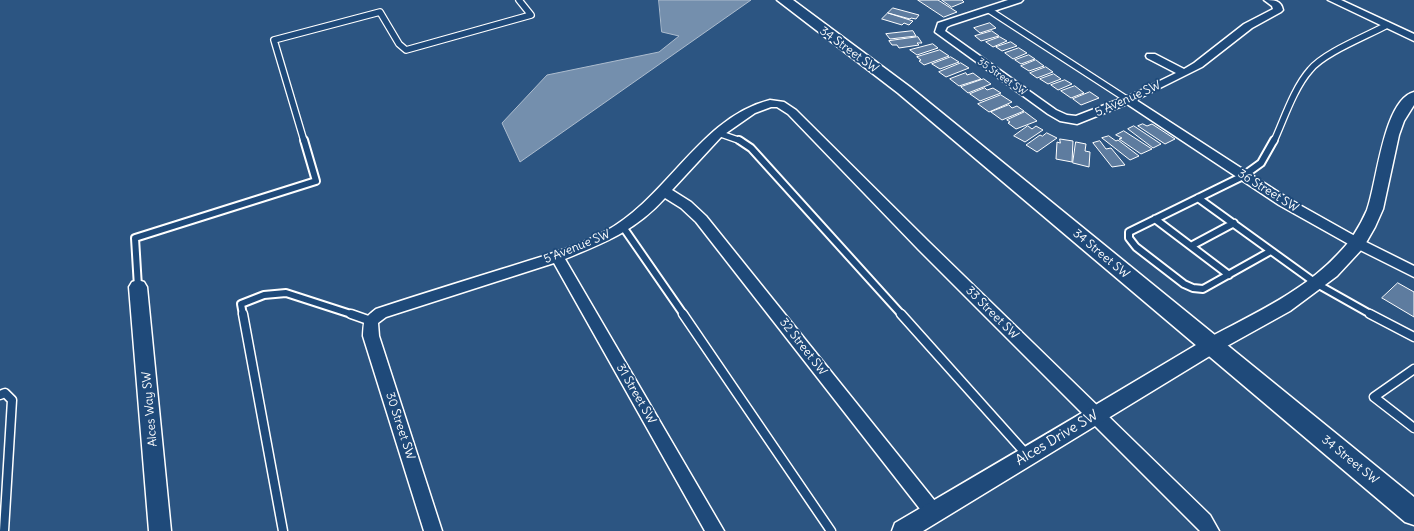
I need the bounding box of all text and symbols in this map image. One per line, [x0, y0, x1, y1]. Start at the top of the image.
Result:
street label: 34 Street SW [817, 24, 881, 76]
street label: 35 Street SW [975, 56, 1029, 98]
street label: 5 Avenue SW [1093, 78, 1163, 120]
street label: 36 Street SW [1235, 167, 1301, 215]
street label: 34 Street SW [1070, 226, 1132, 282]
street label: 5 Avenue SW [542, 227, 612, 267]
street label: 33 Street SW [963, 284, 1021, 342]
street label: 32 Street SW [776, 315, 830, 379]
street label: 31 Street SW [613, 361, 659, 427]
street label: Alces Way SW [140, 371, 160, 447]
street label: 30 Street SW [382, 390, 418, 462]
street label: Alces Drive SW [1013, 407, 1101, 469]
street label: 34 Street SW [1319, 433, 1381, 487]

